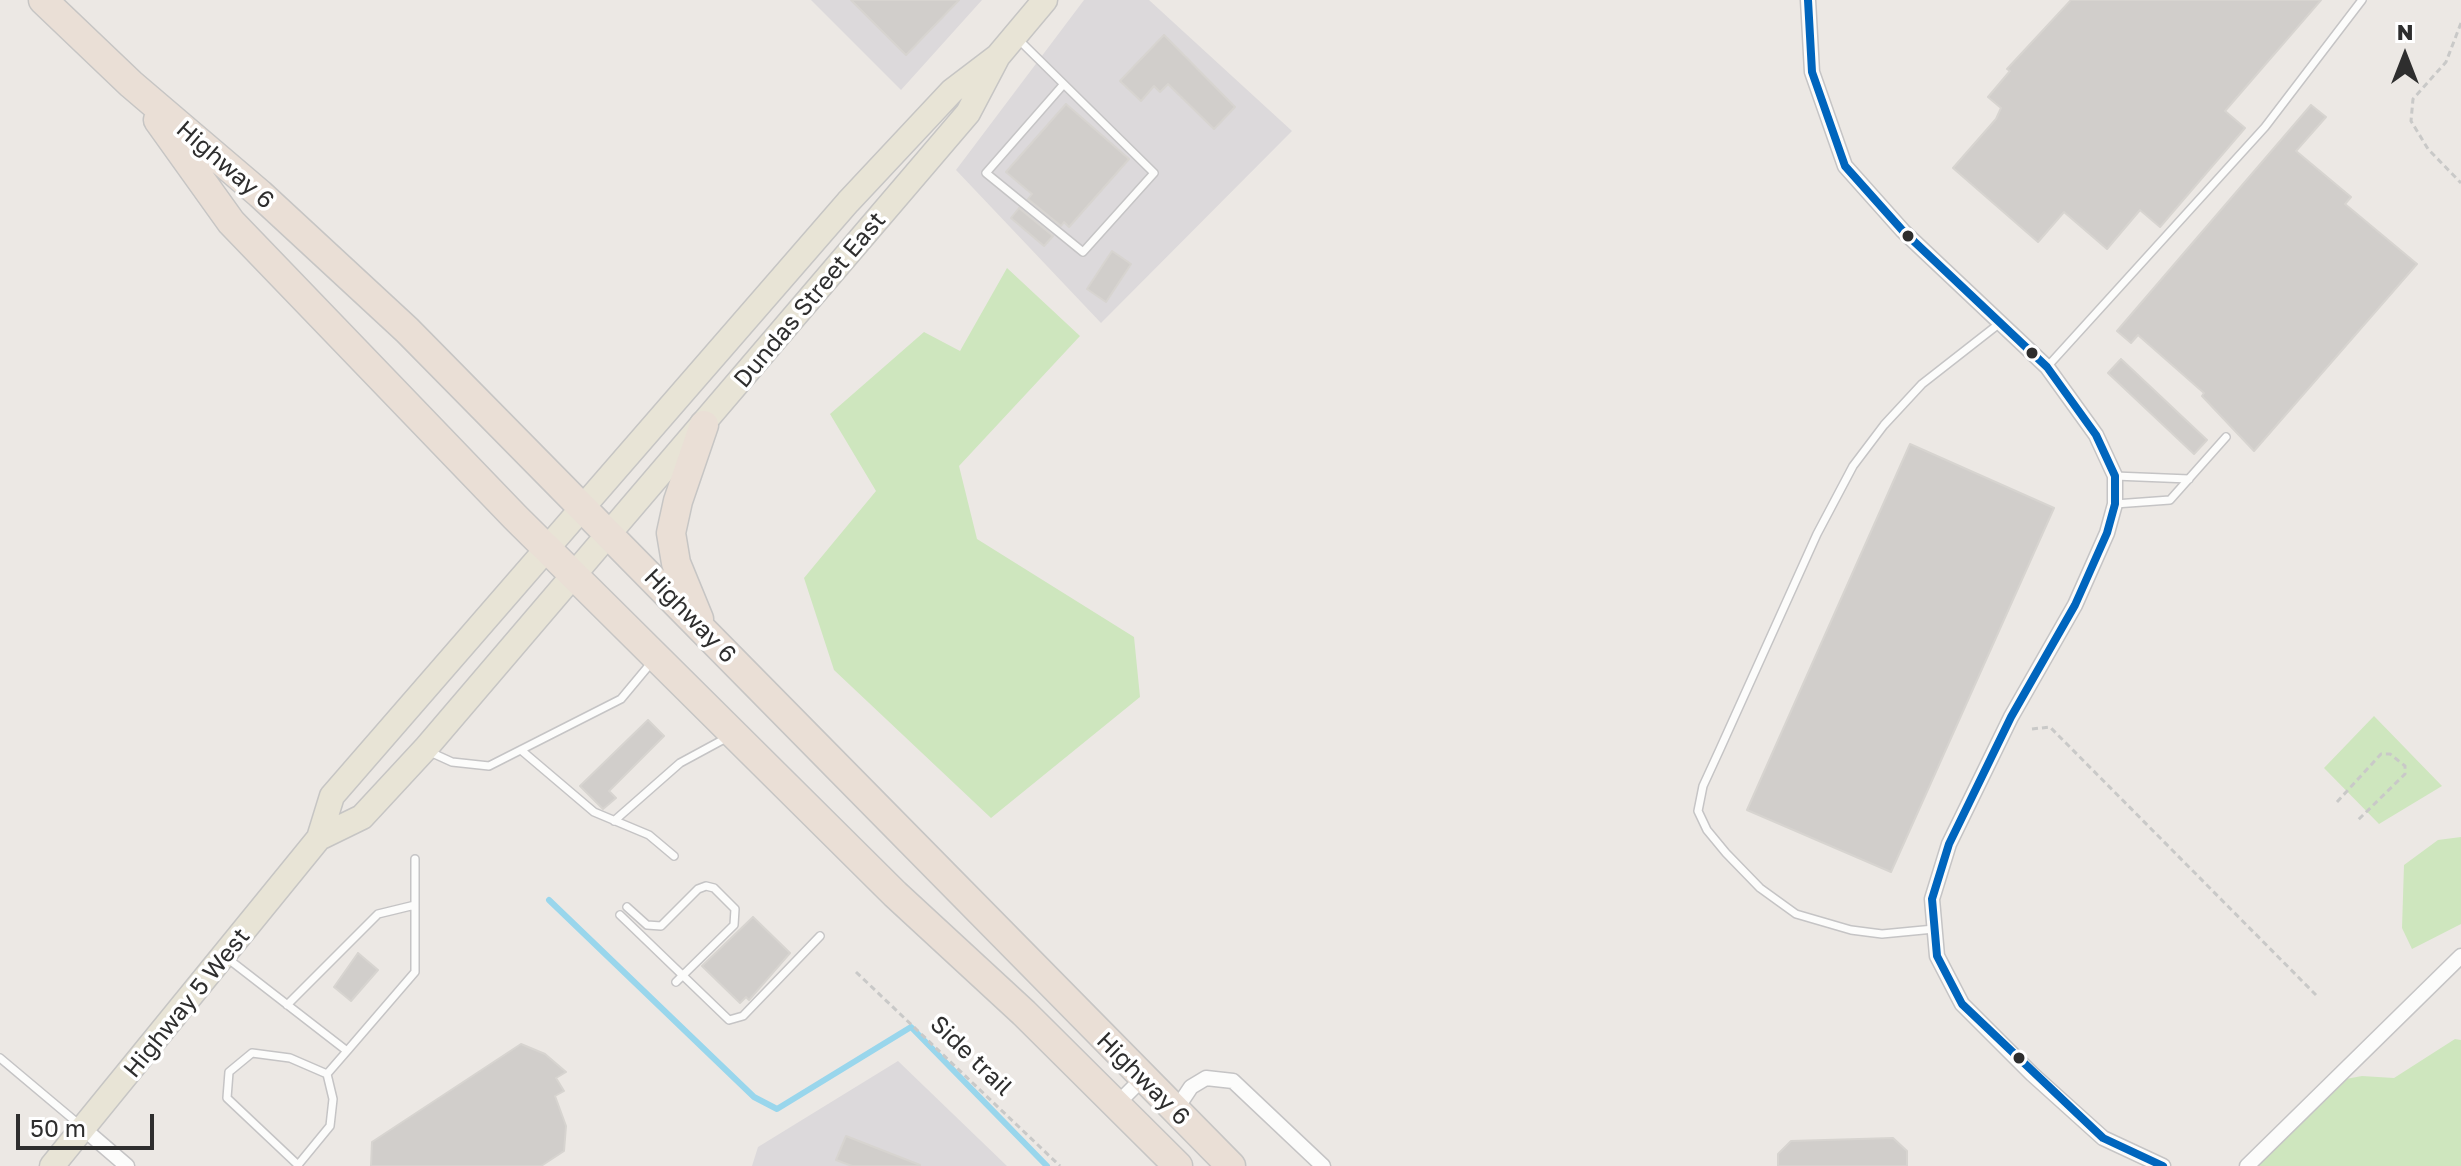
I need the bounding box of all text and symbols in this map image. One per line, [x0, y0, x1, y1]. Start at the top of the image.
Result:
north arrow [2365, 16, 2445, 96]
text: N [2397, 18, 2413, 45]
street label: Highway 6 [170, 115, 280, 215]
street label: Dundas Street East [728, 206, 892, 394]
unlabelled marker [1900, 228, 1916, 244]
unlabelled marker [2024, 345, 2040, 361]
street label: Highway 6 [638, 563, 742, 669]
street label: Highway 5 West [118, 923, 256, 1083]
street label: Side trail [924, 1010, 1018, 1102]
street label: Highway 6 [1090, 1026, 1196, 1132]
unlabelled marker [2011, 1050, 2027, 1066]
scale bar [20, 1098, 158, 1148]
text: 50 m [30, 1113, 86, 1142]

